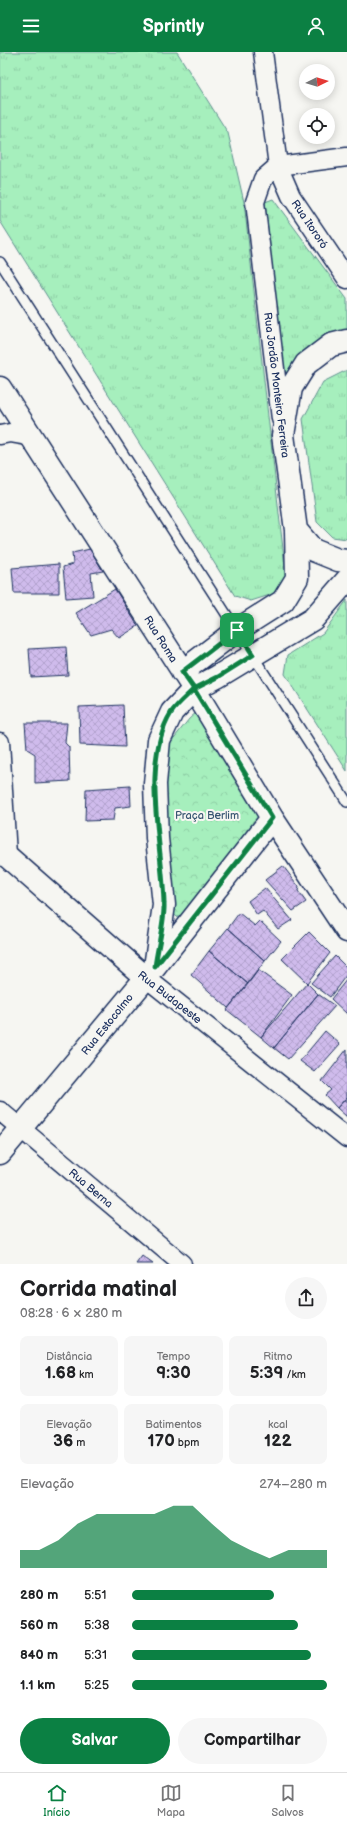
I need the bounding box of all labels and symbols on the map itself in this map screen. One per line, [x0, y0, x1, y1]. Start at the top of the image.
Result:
north arrow [299, 64, 335, 100]
street label: Rua Itororó [289, 197, 331, 251]
street label: Rua Jordão Monteiro Ferreira [261, 312, 292, 459]
pin [220, 613, 254, 647]
street label: Rua Roma [141, 614, 180, 665]
park label: Praça Berlim [175, 809, 239, 822]
street label: Rua Budapeste [135, 968, 205, 1027]
street label: Rua Estocolmo [79, 991, 136, 1058]
street label: Rua Berna [66, 1166, 115, 1211]

